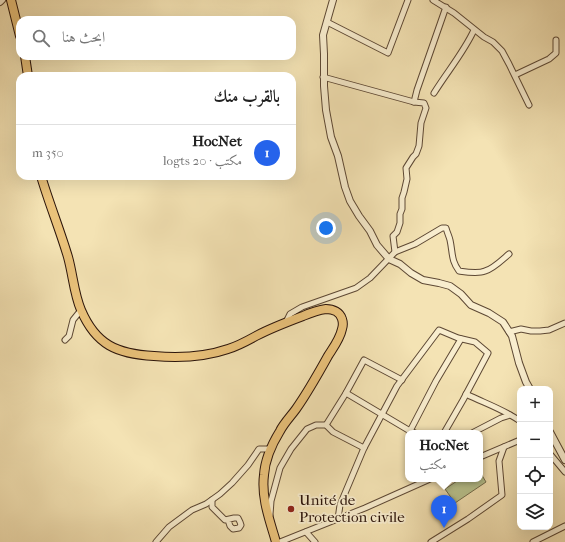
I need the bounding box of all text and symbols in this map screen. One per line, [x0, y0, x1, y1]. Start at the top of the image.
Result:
search box [16, 16, 296, 60]
icon: search [30, 27, 52, 49]
text: ابحث هنا [62, 28, 105, 46]
text: بالقرب منك [214, 86, 280, 106]
text: HocNet [192, 132, 242, 150]
text: 350 m [32, 145, 64, 160]
text: 1 [265, 145, 269, 160]
text: مكتب · 20 logts [163, 153, 242, 168]
your location [316, 218, 336, 238]
map controls [517, 386, 553, 530]
button: + [517, 386, 553, 422]
button: − [517, 422, 553, 458]
popup [405, 430, 483, 482]
text: HocNet [419, 436, 469, 454]
text: مكتب [419, 457, 447, 472]
button: locate [517, 458, 553, 494]
place label: Unité de Protection civile [299, 491, 405, 526]
button: layers [517, 494, 553, 530]
pin: 1 [431, 495, 457, 528]
marker: Unité de Protection civile [286, 504, 296, 514]

